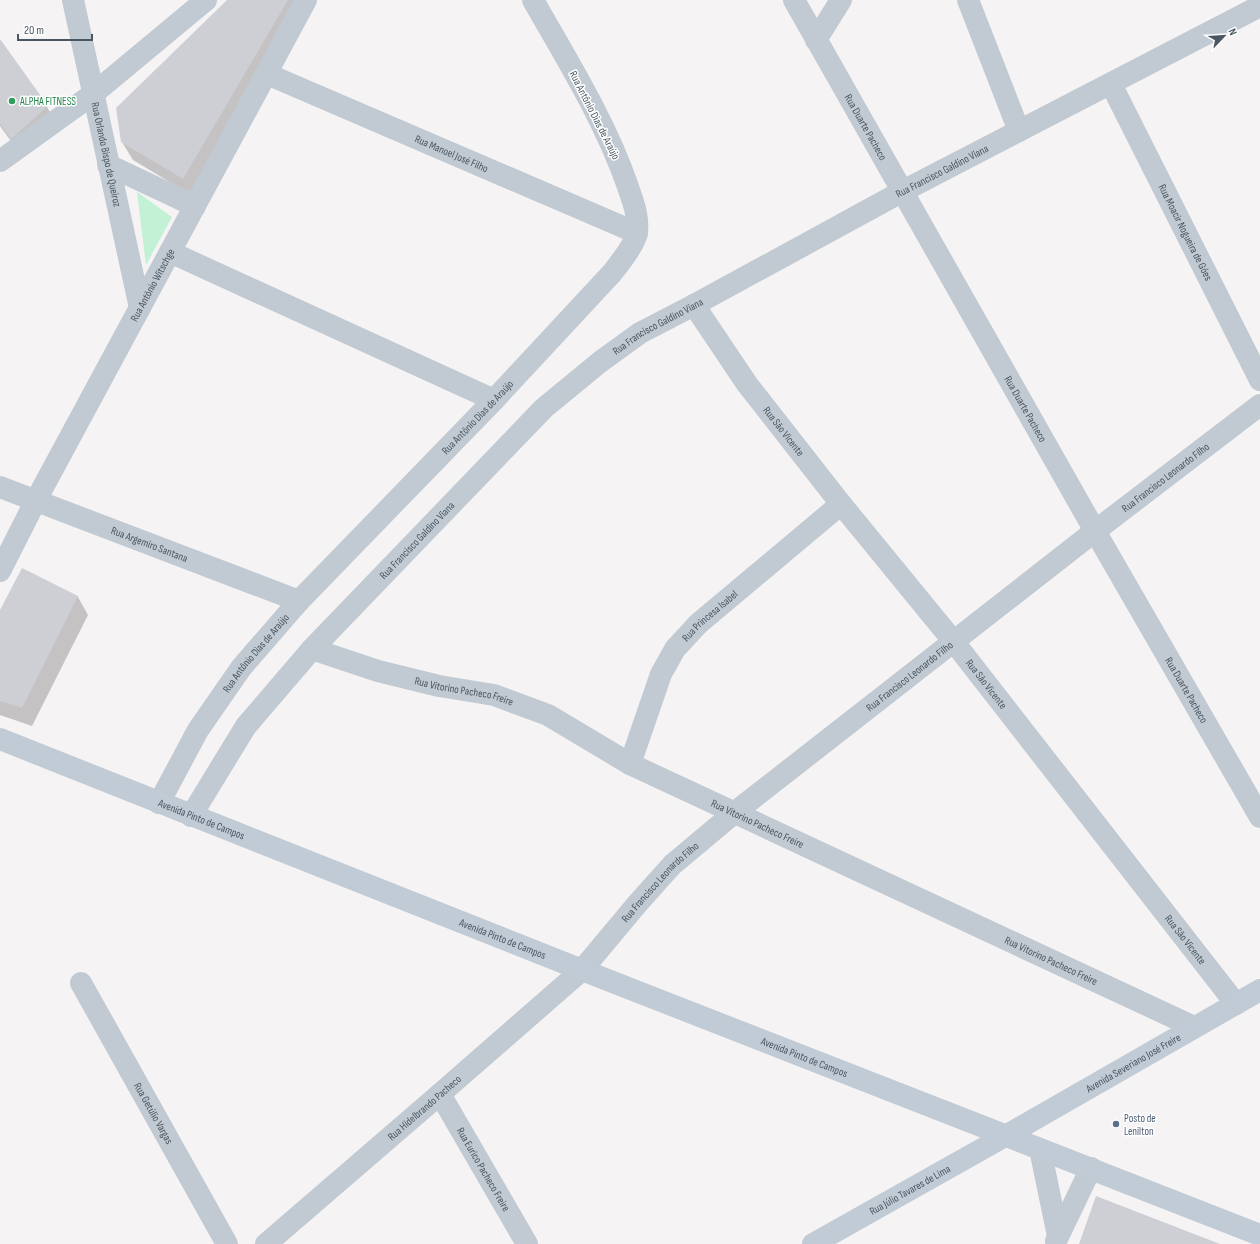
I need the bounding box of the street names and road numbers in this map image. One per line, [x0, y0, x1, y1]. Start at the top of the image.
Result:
street label: Rua Antônio Dias de Araújo [567, 69, 623, 162]
street label: Rua Duarte Pacheco [842, 92, 890, 163]
street label: Rua Orlando Bispo de Queiroz [88, 101, 124, 208]
street label: Rua Manoel José Filho [413, 132, 491, 176]
street label: Rua Francisco Galdino Viana [894, 142, 991, 201]
street label: Rua Moacir Nogueira de Góes [1155, 182, 1215, 283]
street label: Rua Antônio Witschge [128, 247, 177, 324]
street label: Rua Francisco Galdino Viana [610, 295, 705, 358]
street label: Rua Duarte Pacheco [1001, 374, 1049, 445]
street label: Rua Antônio Dias de Araújo [439, 377, 516, 457]
street label: Rua São Vicente [760, 404, 807, 459]
street label: Rua Francisco Leonardo Filho [1119, 440, 1212, 515]
street label: Rua Francisco Galdino Viana [377, 499, 457, 582]
street label: Rua Argemiro Santana [109, 524, 189, 565]
street label: Rua Princesa Isabel [679, 588, 740, 644]
street label: Rua Antônio Dias de Araújo [220, 611, 292, 695]
street label: Rua Francisco Leonardo Filho [864, 638, 956, 714]
street label: Rua Duarte Pacheco [1162, 655, 1211, 726]
street label: Rua São Vicente [963, 657, 1010, 712]
street label: Rua Vitorino Pacheco Freire [413, 674, 515, 709]
street label: Avenida Pinto de Campos [155, 796, 247, 843]
street label: Rua Vitorino Pacheco Freire [709, 797, 806, 851]
street label: Rua Francisco Leonardo Filho [619, 839, 702, 925]
street label: Rua São Vicente [1162, 912, 1209, 967]
street label: Avenida Pinto de Campos [457, 916, 548, 962]
street label: Rua Vitorino Pacheco Freire [1003, 934, 1099, 988]
street label: Avenida Severiano José Freire [1083, 1031, 1183, 1096]
street label: Avenida Pinto de Campos [758, 1034, 850, 1080]
street label: Rua Hidelbrando Pacheco [385, 1072, 464, 1143]
street label: Rua Getúlio Vargas [131, 1080, 176, 1146]
street label: Rua Eurico Pacheco Freire [454, 1125, 513, 1214]
street label: Rua Júlio Tavares de Lima [867, 1162, 953, 1218]

